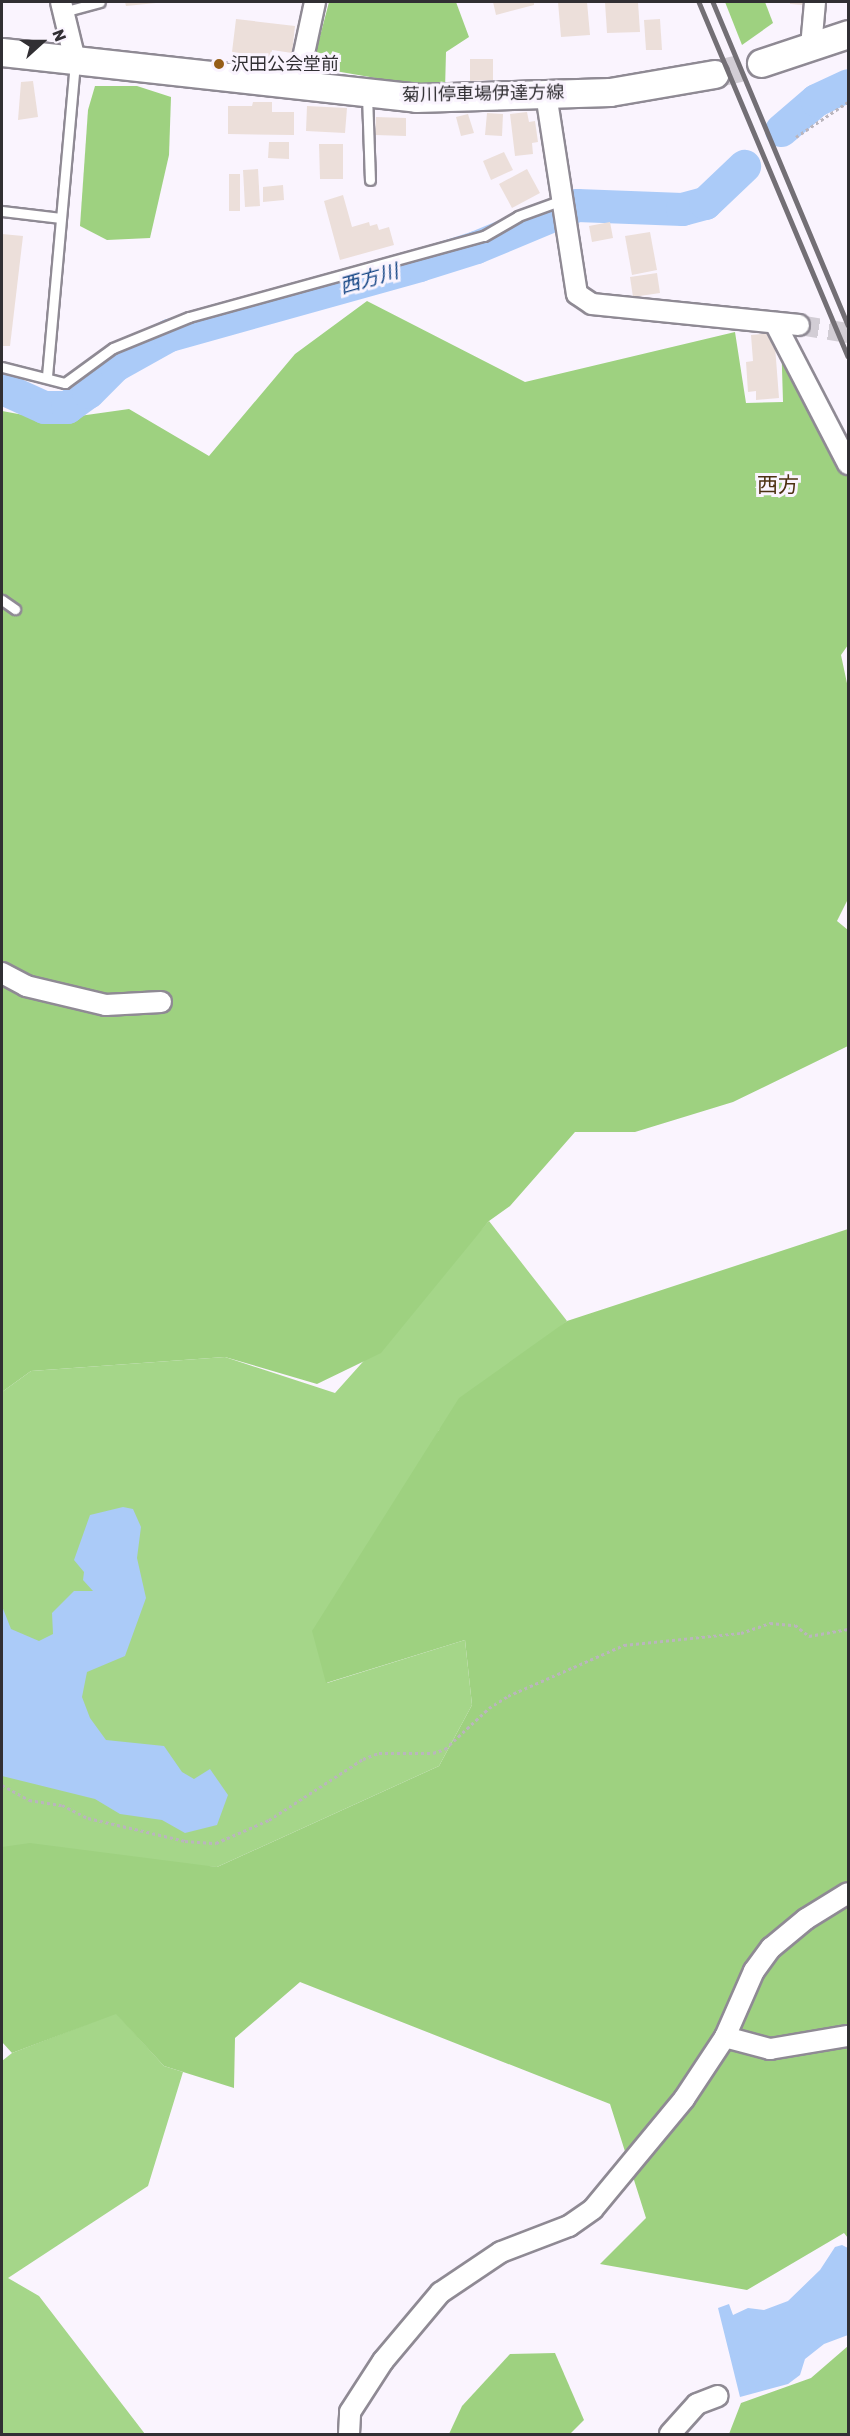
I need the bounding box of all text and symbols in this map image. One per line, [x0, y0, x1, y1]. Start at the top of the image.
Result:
north arrow [12, 12, 72, 72]
text: N [48, 27, 70, 44]
place label: 沢田公会堂前 [231, 53, 339, 75]
marker: 沢田公会堂前 [212, 57, 226, 71]
street label: 菊川停車場伊達方線 [402, 82, 564, 106]
water label: 西方川 [337, 259, 401, 299]
district label: 西方 [757, 472, 799, 498]

